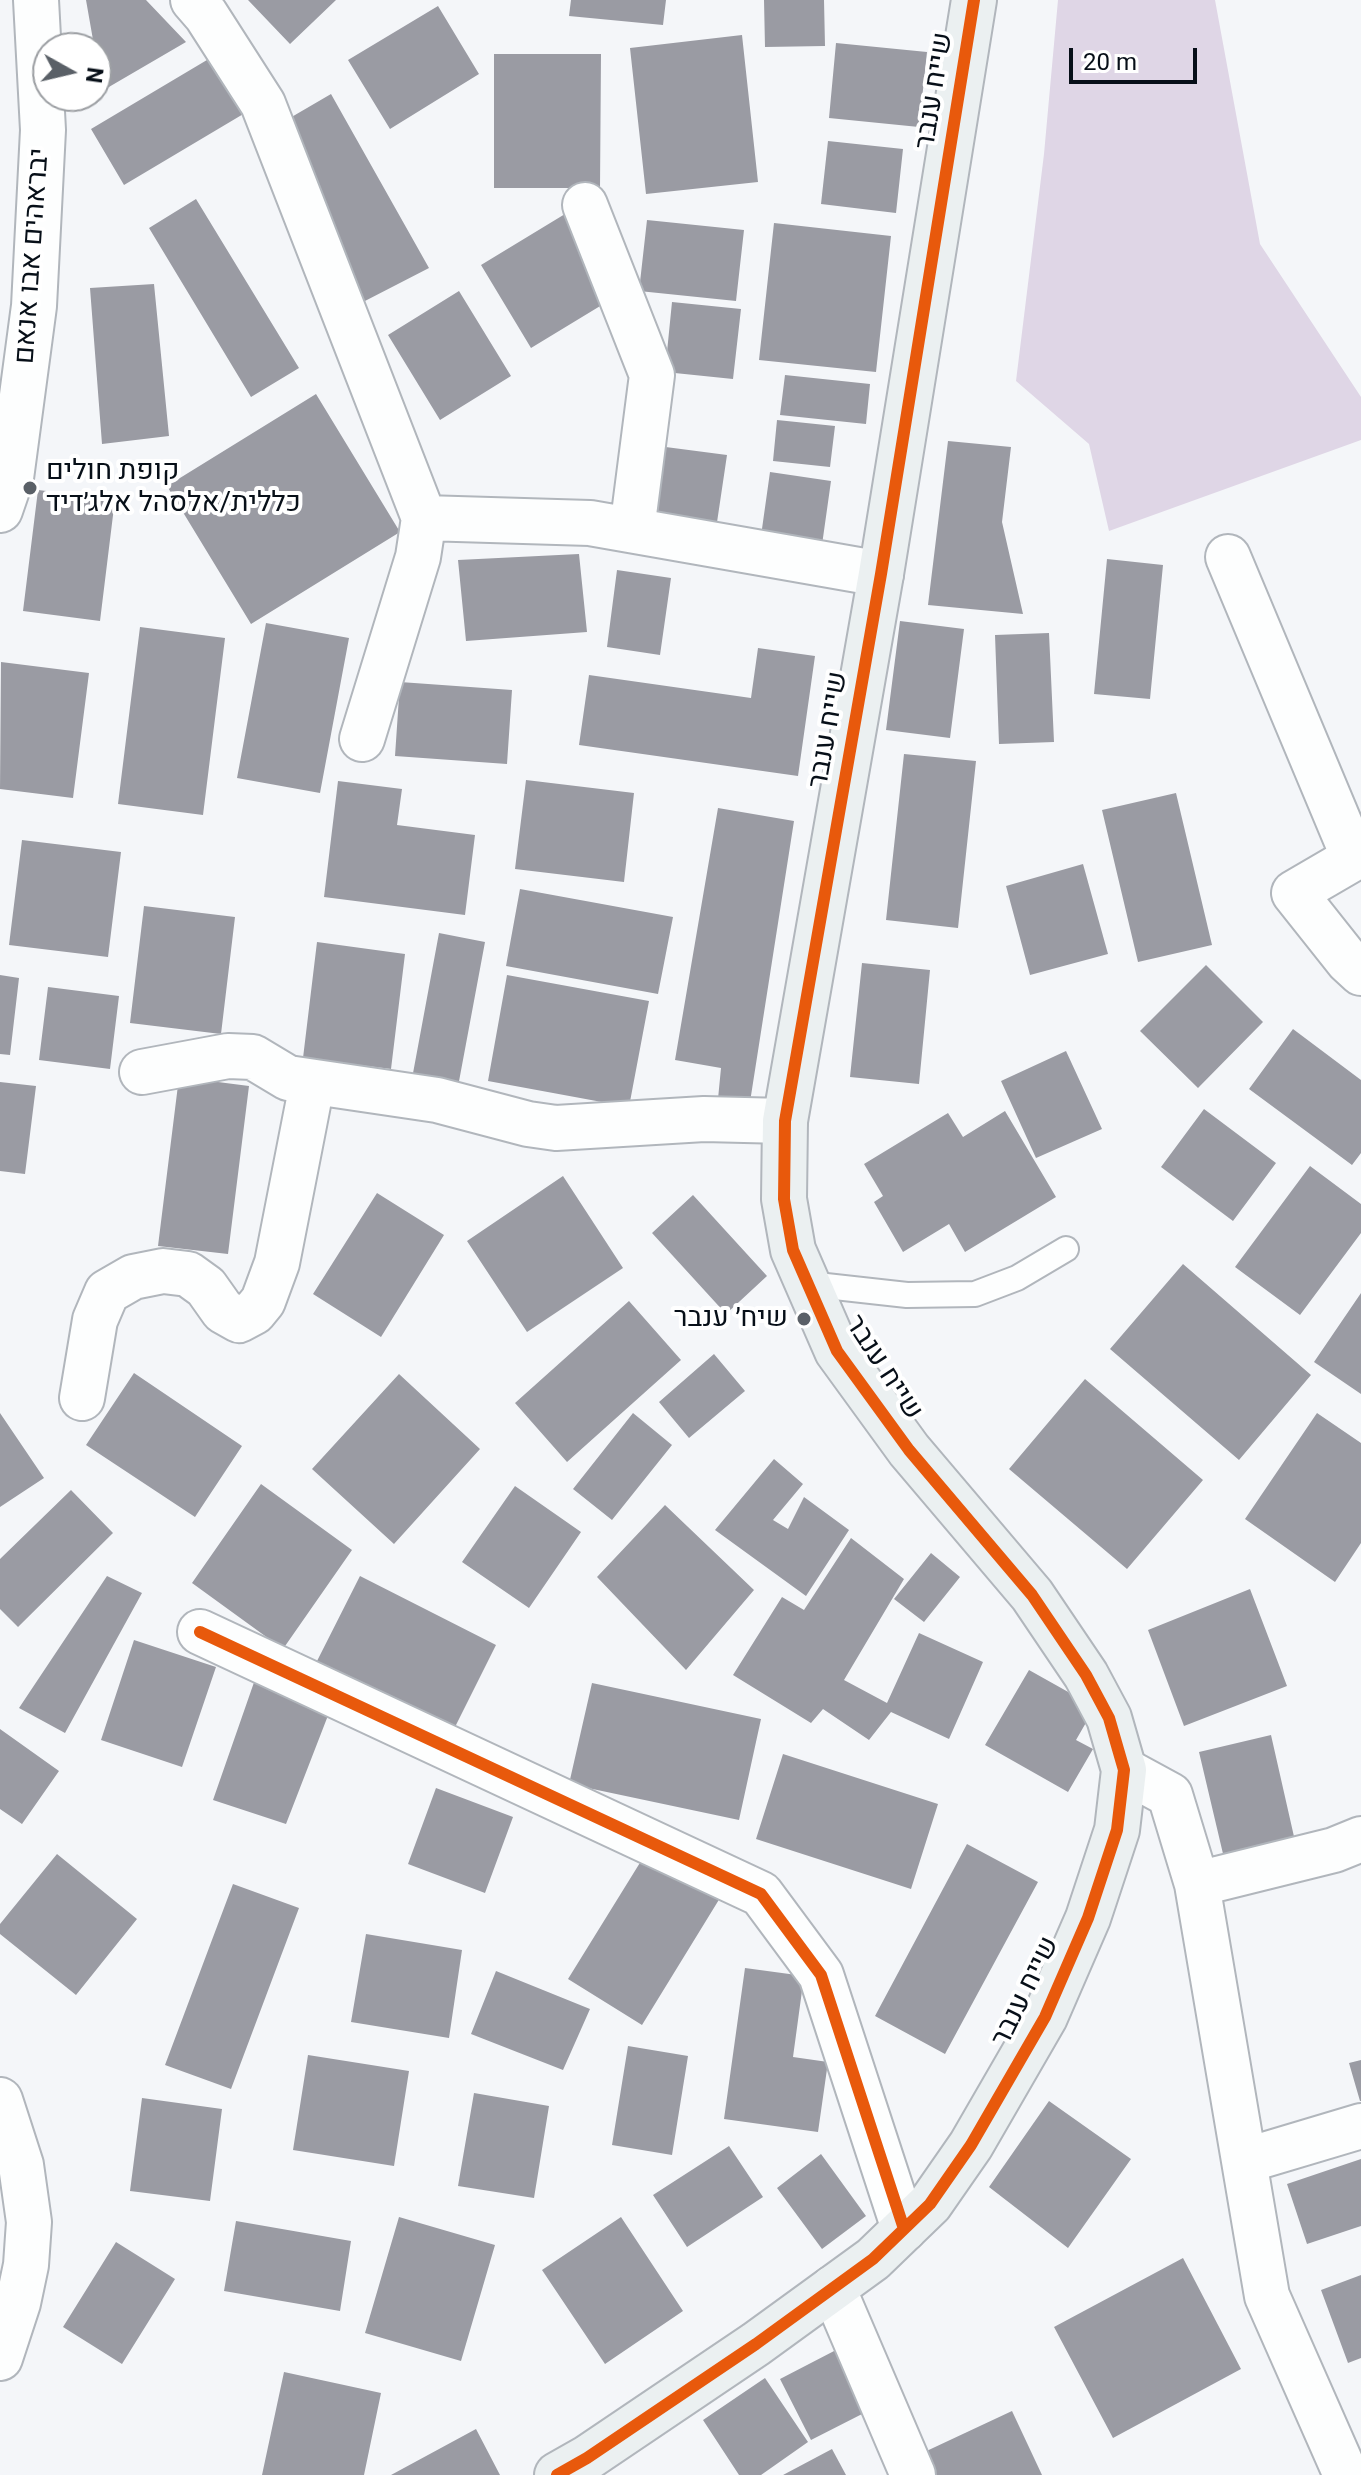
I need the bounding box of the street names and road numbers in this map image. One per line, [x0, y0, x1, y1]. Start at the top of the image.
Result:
street label: שייח ענבר [909, 30, 961, 152]
street label: יבראהים אבו אנאם [9, 147, 57, 365]
street label: שייח ענבר [802, 669, 856, 791]
street label: שייח ענבר [837, 1309, 929, 1427]
street label: שייח ענבר [985, 1932, 1067, 2052]

